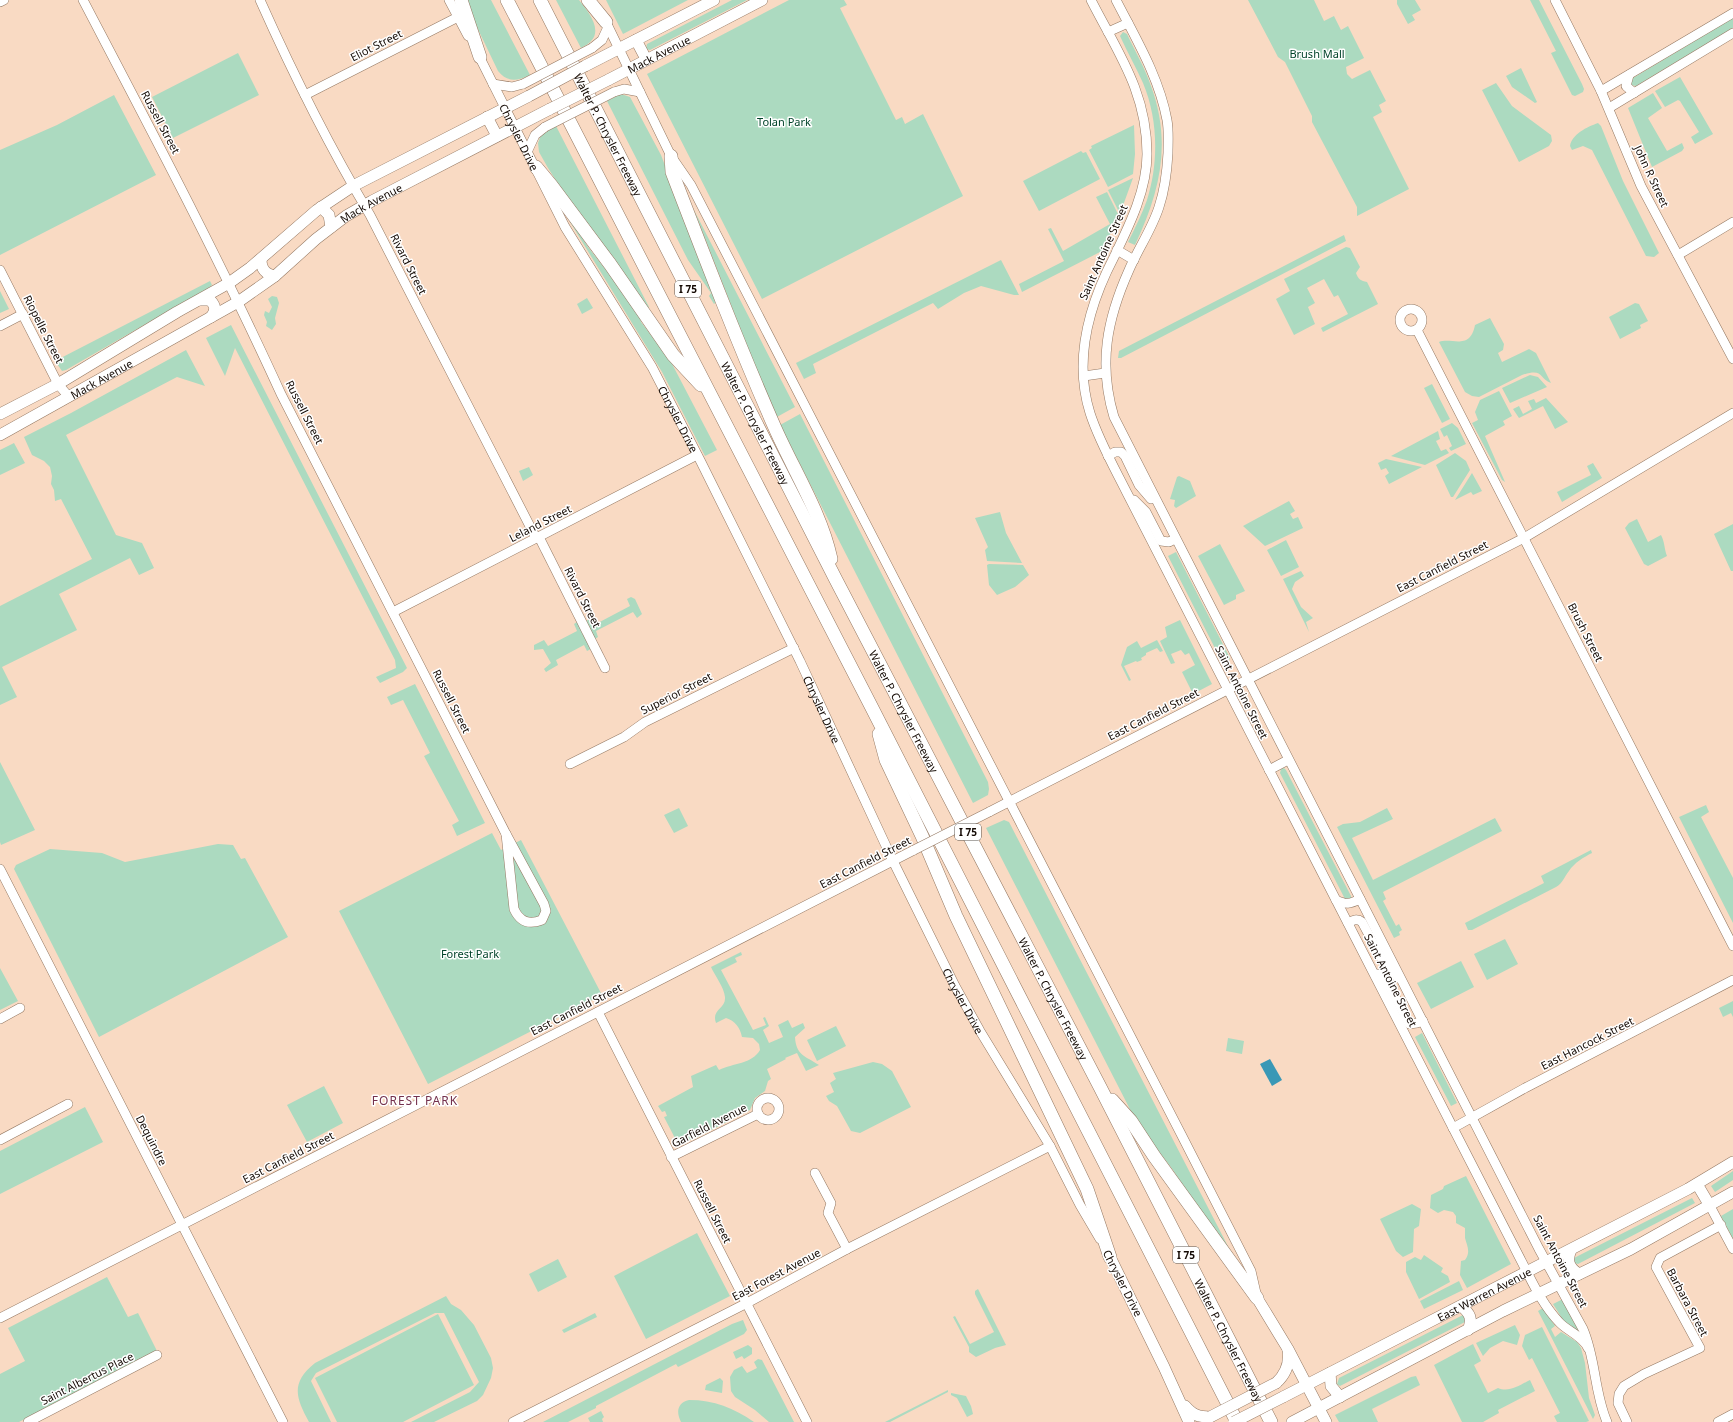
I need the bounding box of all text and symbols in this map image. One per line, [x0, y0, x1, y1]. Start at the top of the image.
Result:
street label: Eliot Street [348, 26, 404, 64]
street label: Mack Avenue [625, 31, 693, 76]
park label: Brush Mall [1289, 46, 1345, 61]
street label: Walter P. Chrysler Freeway [571, 70, 646, 199]
street label: Russell Street [138, 88, 184, 156]
street label: Chrysler Drive [497, 101, 543, 173]
park label: Tolan Park [757, 114, 811, 129]
street label: John R Street [1631, 142, 1673, 209]
street label: Mack Avenue [336, 179, 404, 226]
street label: Saint Antoine Street [1075, 202, 1131, 302]
street label: Rivard Street [387, 231, 431, 297]
road number: I 75 [675, 281, 701, 297]
street label: Riopelle Street [20, 292, 68, 366]
street label: Mack Avenue [68, 355, 135, 402]
street label: Walter P. Chrysler Freeway [718, 359, 794, 487]
street label: Russell Street [283, 378, 327, 446]
street label: Chrysler Drive [655, 383, 702, 455]
street label: Leland Street [506, 501, 574, 545]
street label: East Canfield Street [1394, 537, 1490, 595]
street label: Rivard Street [561, 564, 605, 630]
street label: Brush Street [1565, 600, 1607, 664]
street label: Saint Antoine Street [1212, 643, 1272, 741]
street label: Walter P. Chrysler Freeway [866, 647, 943, 775]
street label: Russell Street [430, 667, 474, 735]
street label: Superior Street [638, 669, 714, 717]
street label: Chrysler Drive [800, 673, 845, 745]
street label: East Canfield Street [1105, 685, 1201, 743]
road number: I 75 [955, 824, 981, 840]
street label: East Canfield Street [817, 833, 913, 891]
street label: Saint Antoine Street [1361, 931, 1421, 1029]
street label: Walter P. Chrysler Freeway [1016, 935, 1092, 1063]
park label: Forest Park [441, 946, 499, 961]
street label: Chrysler Drive [940, 965, 988, 1036]
street label: East Canfield Street [528, 980, 624, 1038]
street label: East Hancock Street [1538, 1013, 1636, 1073]
district label: FOREST PARK [372, 1092, 458, 1109]
street label: Garfield Avenue [669, 1100, 749, 1150]
street label: Dequindre [133, 1112, 171, 1168]
street label: East Canfield Street [240, 1128, 336, 1186]
street label: Russell Street [691, 1177, 735, 1245]
street label: Saint Antoine Street [1530, 1212, 1592, 1310]
street label: East Forest Avenue [729, 1244, 823, 1304]
street label: Chrysler Drive [1100, 1247, 1146, 1319]
road number: I 75 [1173, 1247, 1199, 1263]
street label: East Warren Avenue [1434, 1263, 1534, 1324]
street label: Barbara Street [1664, 1265, 1712, 1339]
street label: Walter P. Chrysler Freeway [1192, 1276, 1267, 1405]
street label: Saint Albertus Place [38, 1348, 136, 1408]

